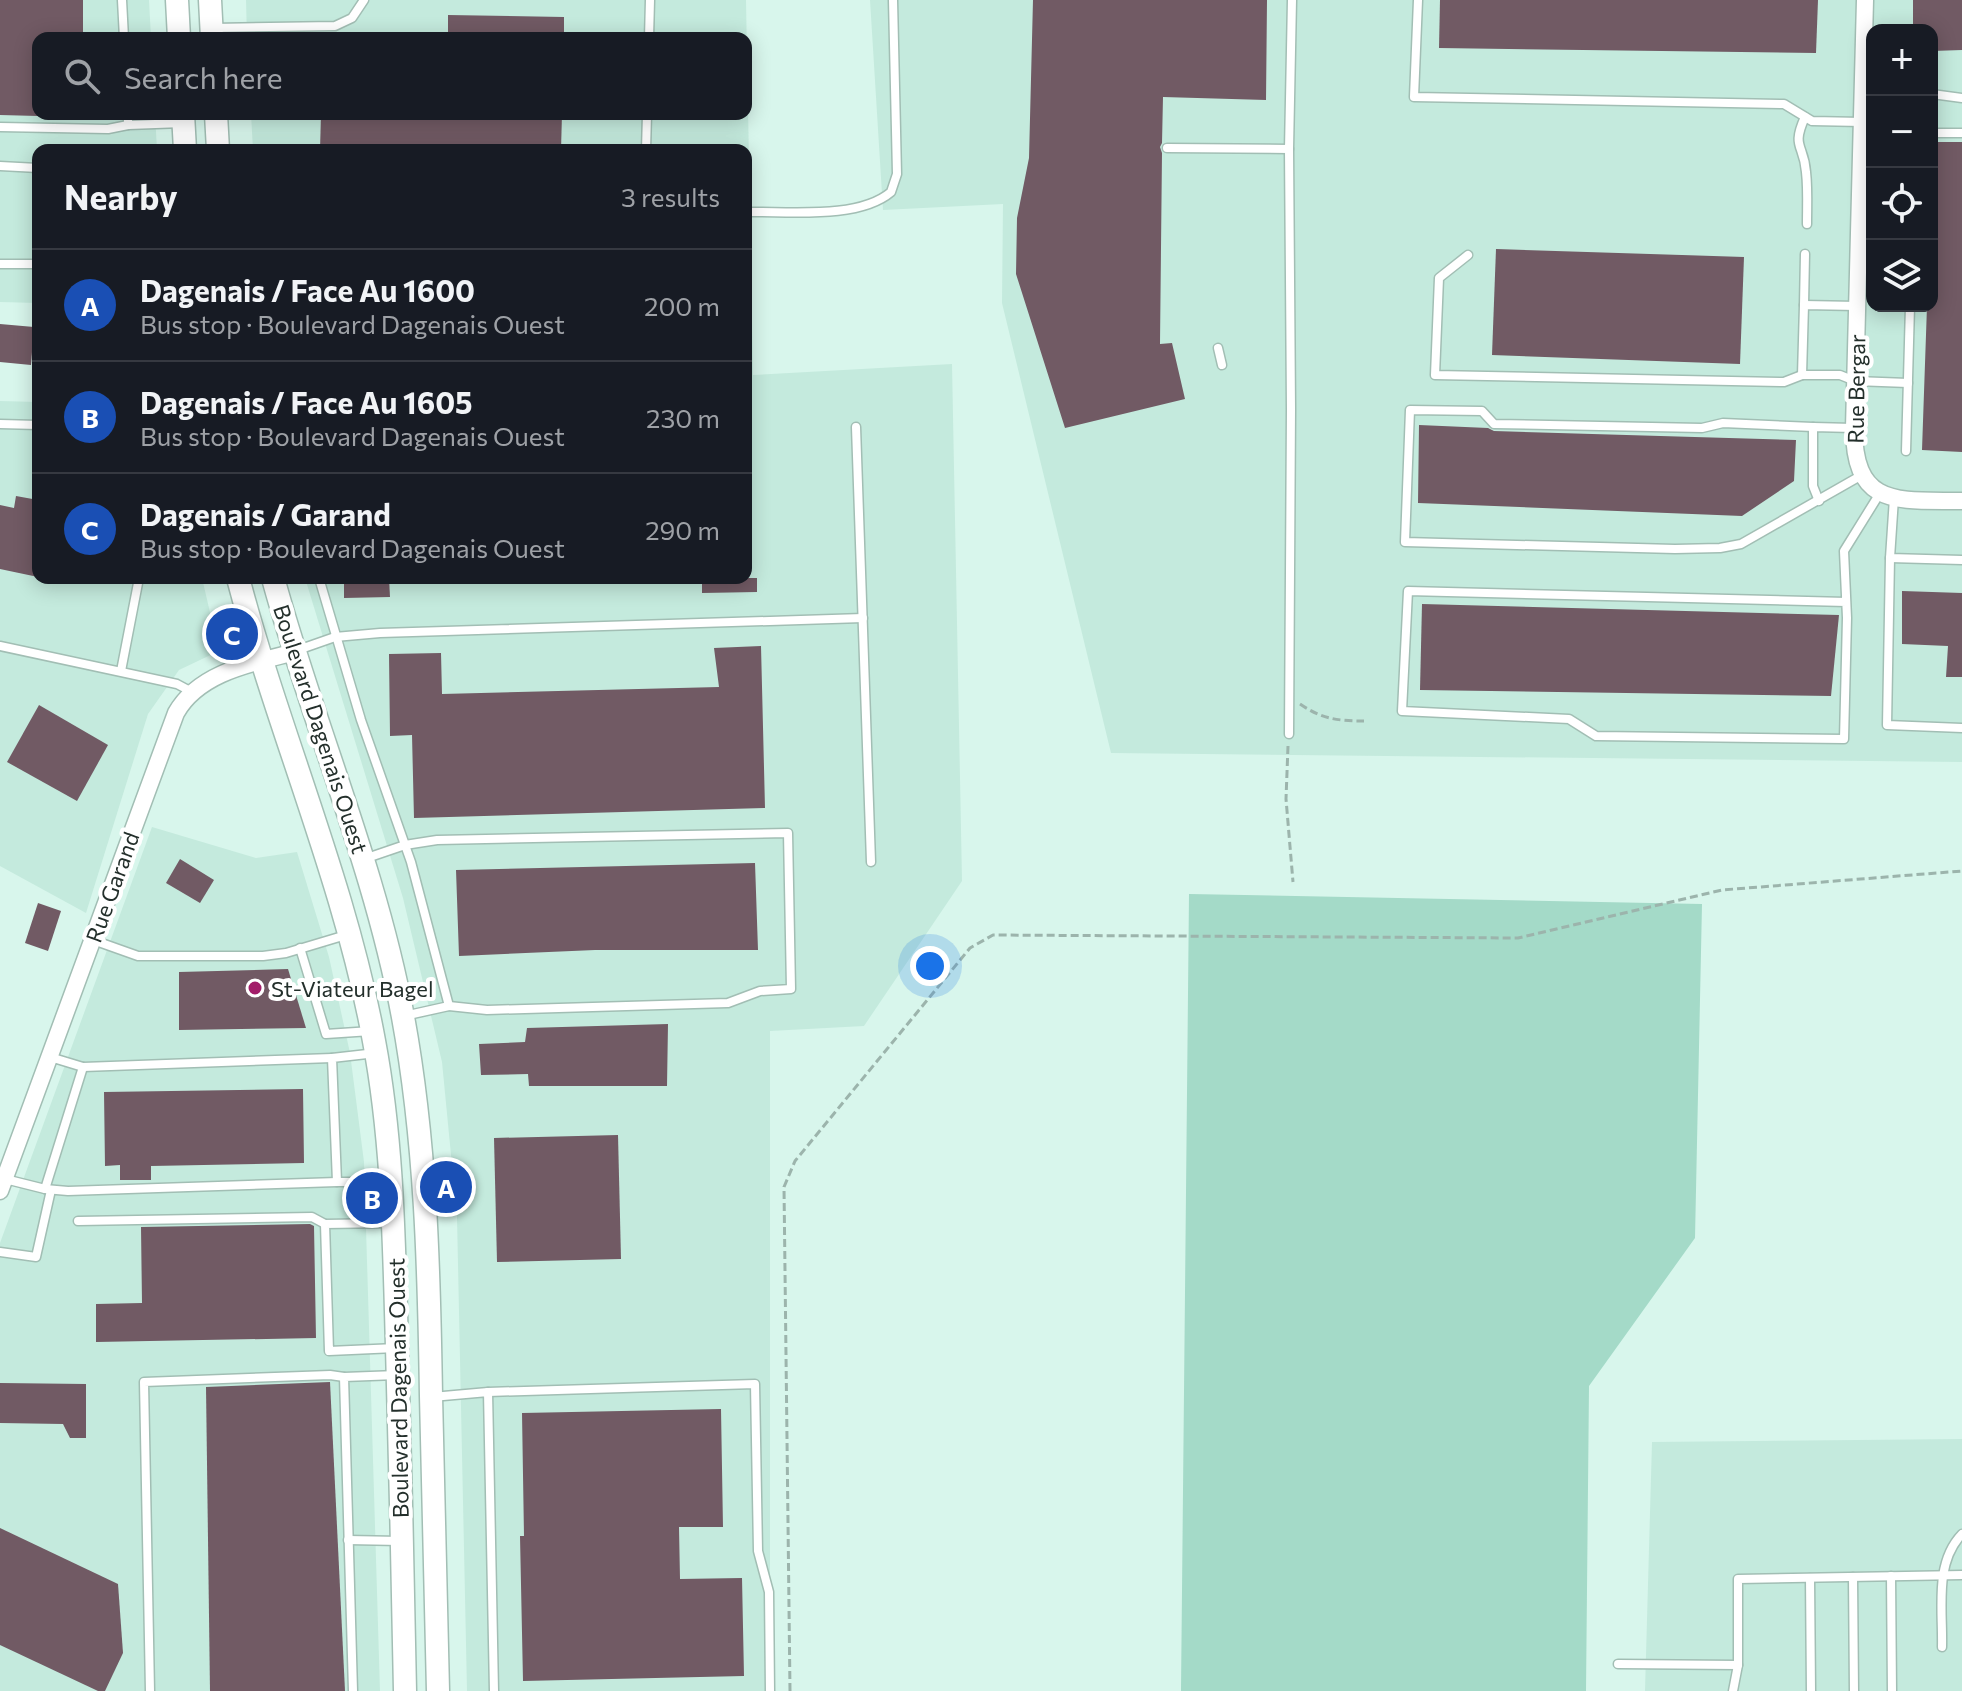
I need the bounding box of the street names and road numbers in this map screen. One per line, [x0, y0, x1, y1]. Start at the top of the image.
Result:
street label: Rue Bergar [1842, 334, 1870, 444]
street label: Boulevard Dagenais Ouest [268, 601, 374, 857]
street label: Rue Garand [80, 828, 144, 946]
street label: Boulevard Dagenais Ouest [382, 1258, 414, 1518]

